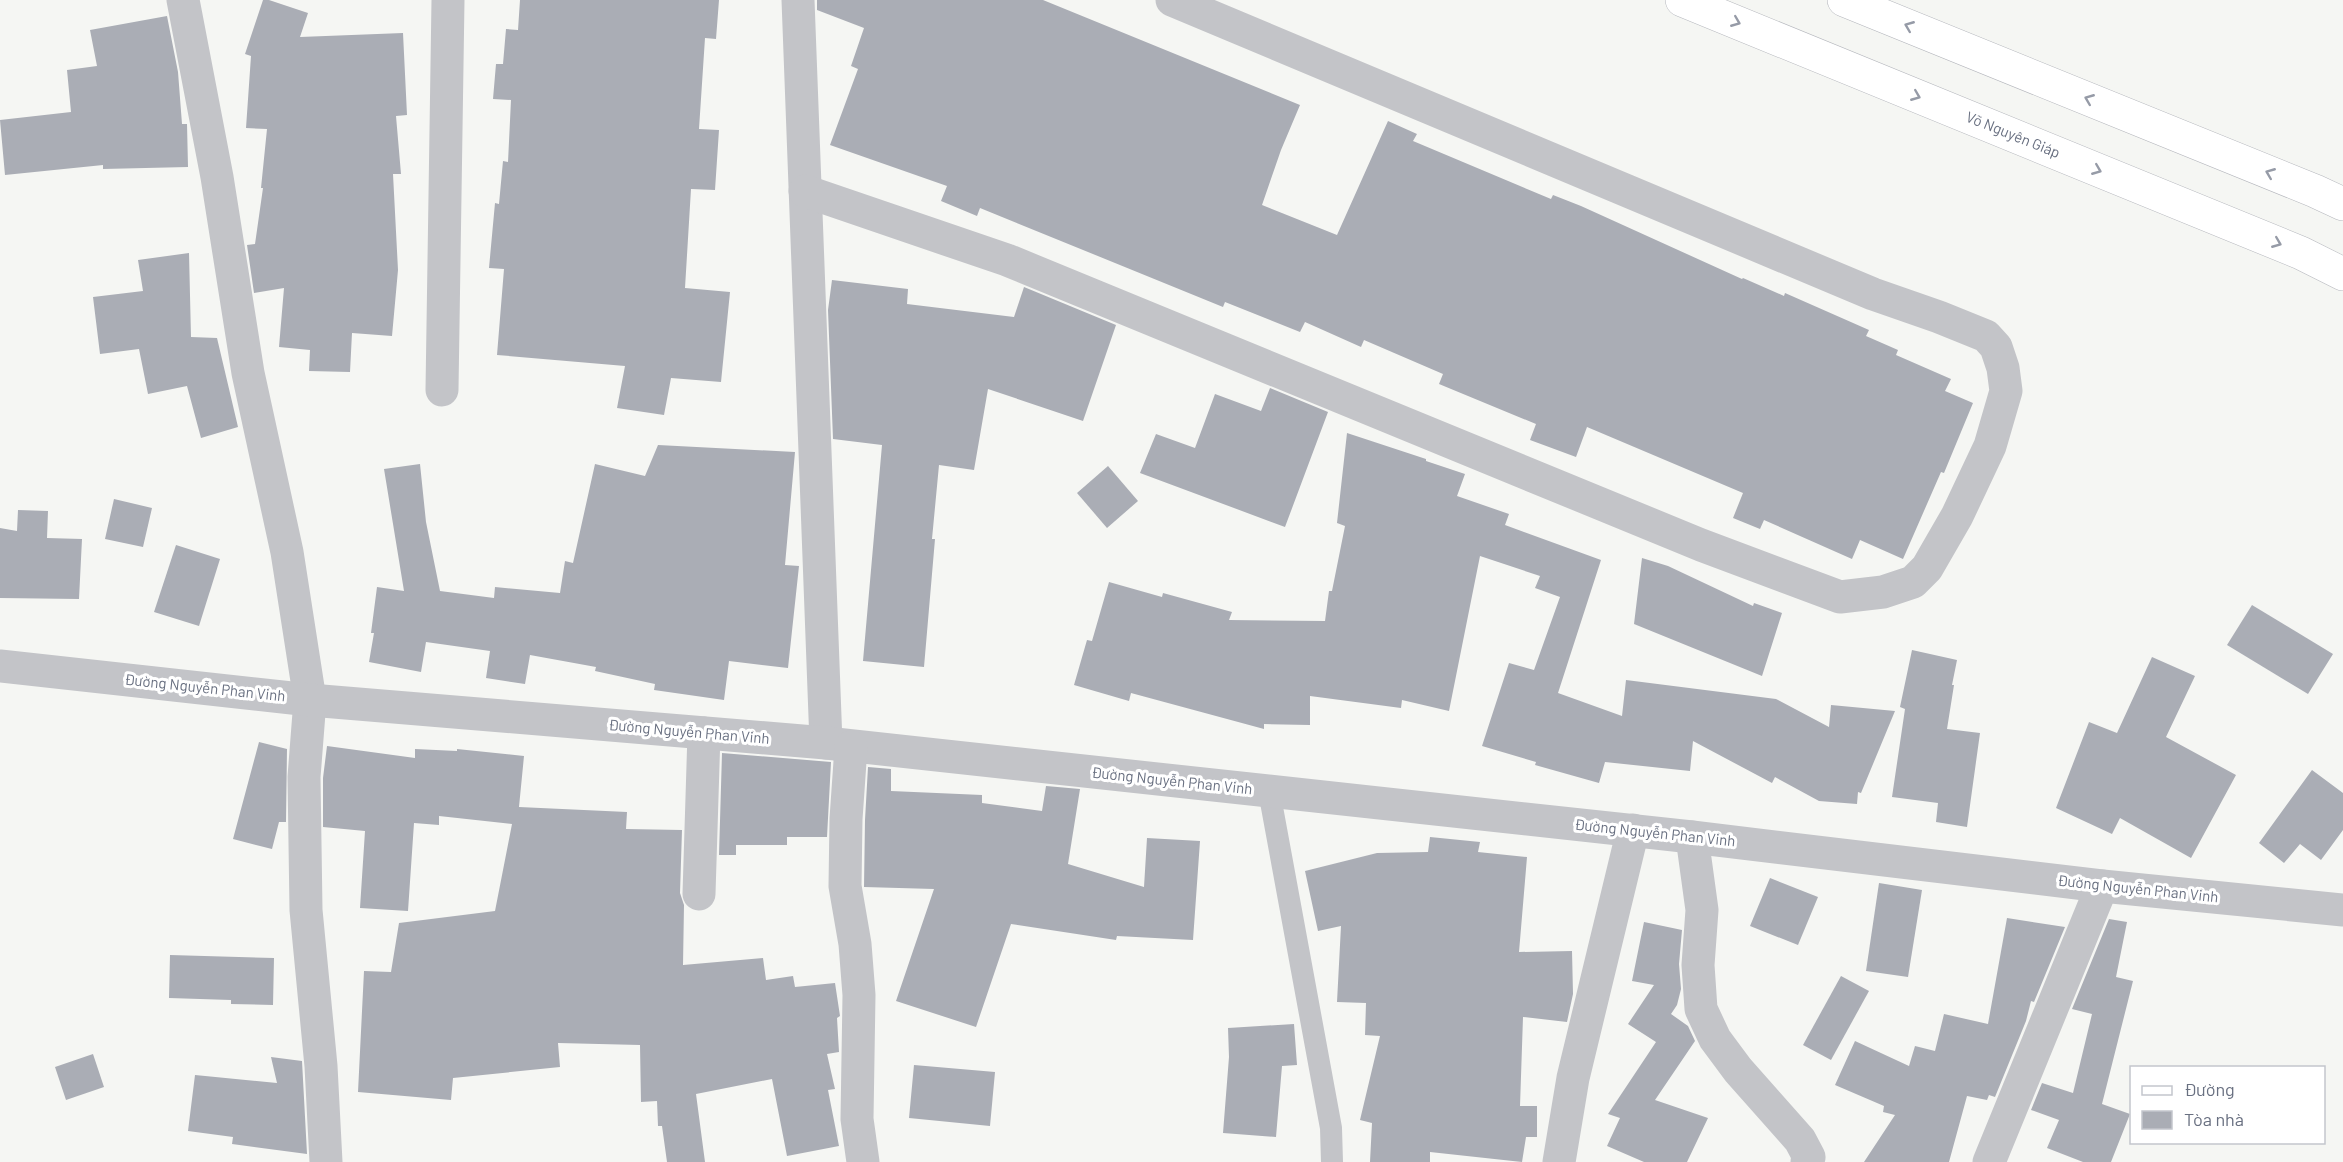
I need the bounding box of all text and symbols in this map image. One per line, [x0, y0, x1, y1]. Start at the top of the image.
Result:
one-way arrow [1730, 15, 1741, 27]
one-way arrow [1904, 21, 1915, 33]
one-way arrow [1910, 89, 1921, 101]
one-way arrow [2085, 94, 2095, 107]
street label: Võ Nguyên Giáp [1964, 107, 2063, 161]
one-way arrow [2091, 163, 2102, 175]
one-way arrow [2265, 168, 2276, 180]
one-way arrow [2271, 236, 2282, 248]
street label: Đường Nguyễn Phan Vinh [124, 670, 286, 704]
street label: Đường Nguyễn Phan Vinh [608, 715, 770, 747]
street label: Đường Nguyễn Phan Vinh [1091, 763, 1253, 797]
street label: Đường Nguyễn Phan Vinh [1574, 815, 1736, 849]
street label: Đường Nguyễn Phan Vinh [2057, 871, 2219, 905]
legend [2130, 1066, 2325, 1144]
text: Đường [2184, 1078, 2235, 1100]
text: Tòa nhà [2184, 1108, 2244, 1130]

